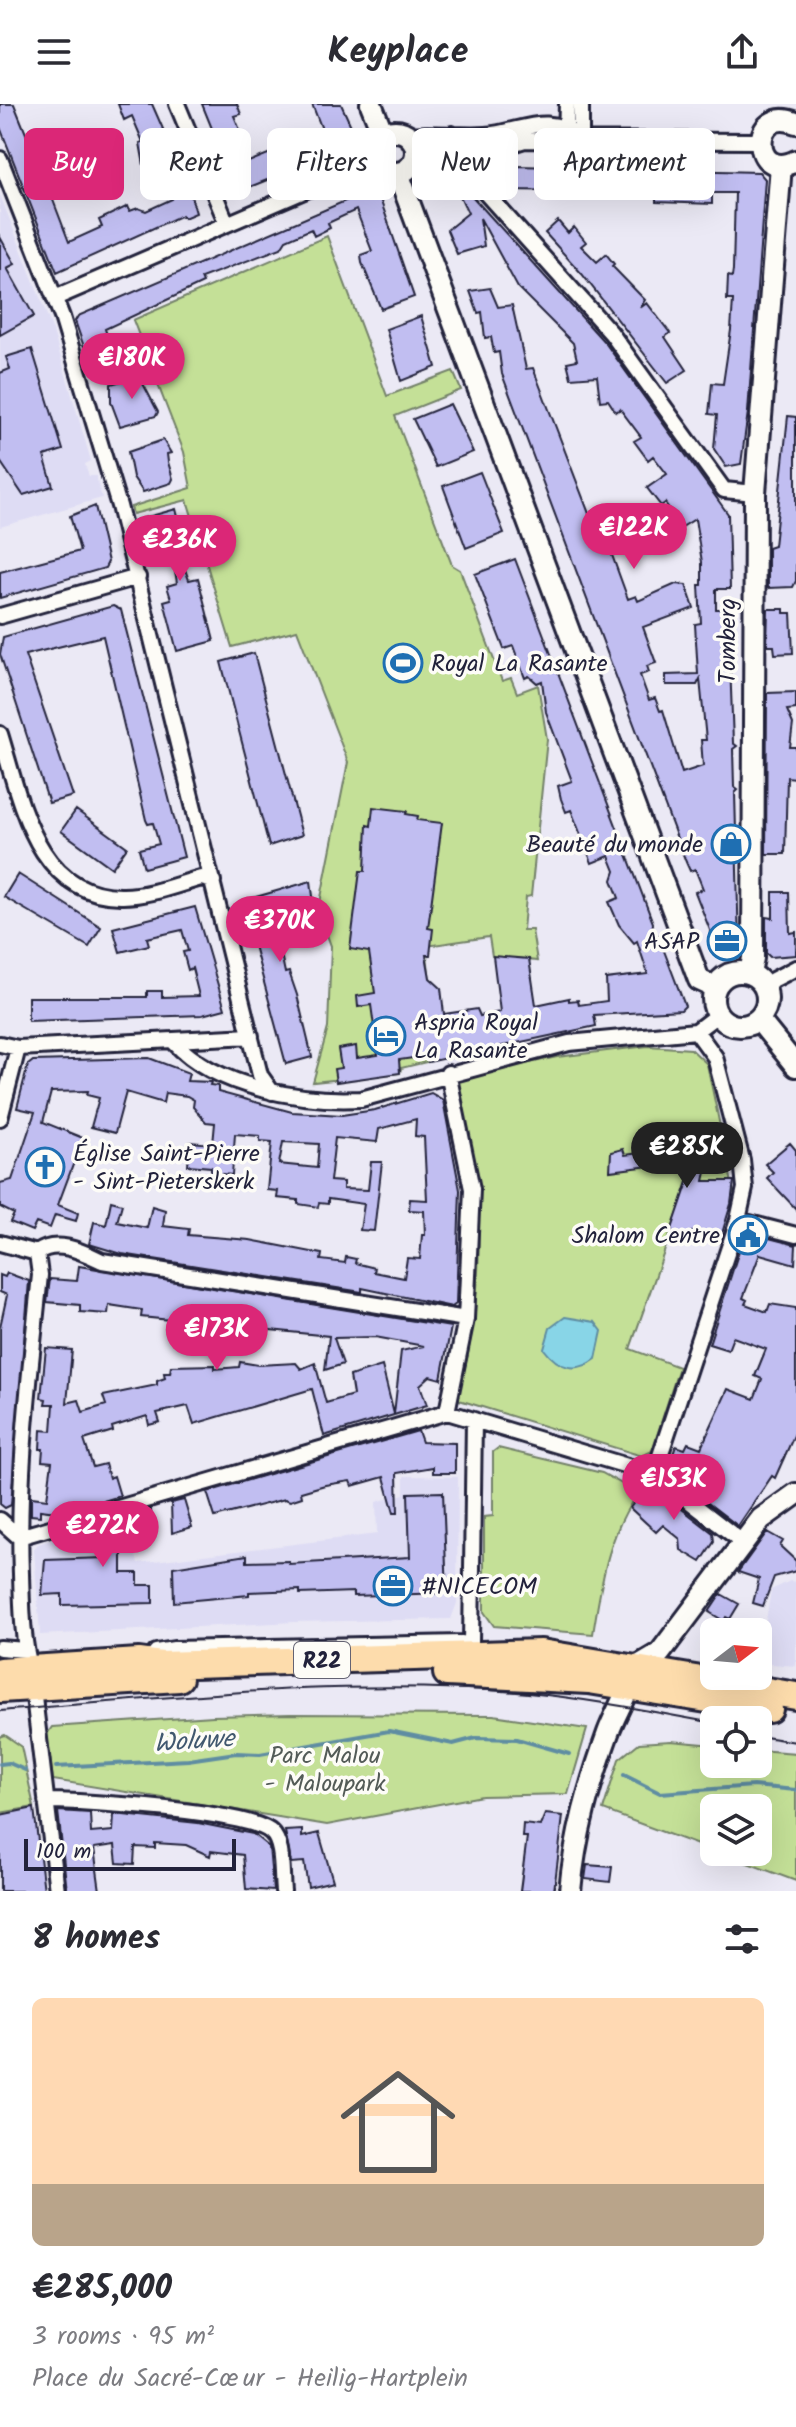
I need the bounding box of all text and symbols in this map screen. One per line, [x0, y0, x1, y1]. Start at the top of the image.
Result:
text: Keyplace [328, 24, 468, 81]
icon: menu [32, 30, 76, 74]
icon: share [720, 30, 764, 74]
chip: Buy [24, 128, 124, 200]
chip: Rent [140, 128, 251, 200]
chip: Filters [267, 128, 396, 200]
chip: New [412, 128, 518, 200]
chip: Apartment [534, 128, 715, 200]
pin: €180K [76, 333, 188, 401]
text: €180K [98, 338, 166, 380]
pin: €122K [578, 503, 690, 571]
text: €122K [599, 508, 669, 550]
pin: €236K [124, 515, 236, 583]
text: €236K [142, 520, 218, 562]
street label: Tomberg [709, 598, 748, 684]
sports icon: Royal La Rasante [382, 642, 424, 684]
place label: Royal La Rasante [431, 645, 608, 684]
shop icon: Beauté du monde [710, 823, 752, 865]
place label: Beauté du monde [526, 826, 703, 865]
pin: €370K [224, 896, 336, 964]
text: €370K [244, 901, 316, 943]
office icon: ASAP [706, 920, 748, 962]
place label: ASAP [644, 923, 700, 962]
place label: Aspria Royal La Rasante [414, 1004, 538, 1071]
hotel icon: Aspria Royal La Rasante [365, 1015, 407, 1057]
pin: €285K [631, 1122, 743, 1190]
text: €285K [649, 1127, 725, 1169]
place label: Église Saint-Pierre - Sint-Pieterskerk [73, 1135, 260, 1202]
church icon: Église Saint-Pierre - Sint-Pieterskerk [24, 1146, 66, 1188]
public building icon: Shalom Centre [727, 1214, 769, 1256]
place label: Shalom Centre [572, 1217, 720, 1256]
pin: €173K [161, 1304, 273, 1372]
text: €173K [184, 1309, 250, 1351]
pin: €153K [618, 1454, 730, 1522]
text: €153K [640, 1459, 708, 1501]
pin: €272K [47, 1501, 159, 1569]
text: €272K [66, 1506, 140, 1548]
office icon: #NICECOM [372, 1565, 414, 1607]
place label: #NICECOM [421, 1568, 537, 1607]
north arrow [700, 1618, 772, 1690]
map controls [700, 1618, 772, 1866]
road number: R22 [294, 1642, 350, 1678]
button: locate [700, 1706, 772, 1778]
water label: Woluwe [153, 1718, 238, 1766]
park label: Parc Malou - Maloupark [264, 1737, 386, 1804]
button: layers [700, 1794, 772, 1866]
scale bar [24, 1835, 236, 1871]
text: 100 m [36, 1835, 91, 1870]
text: 8 homes [32, 1912, 160, 1966]
icon: filters [720, 1917, 764, 1961]
icon: home [326, 2050, 470, 2194]
text: €285,000 [32, 2262, 172, 2316]
text: 3 rooms · 95 m² [32, 2316, 214, 2358]
text: Place du Sacré-Cœur - Heilig-Hartplein [32, 2358, 468, 2400]

